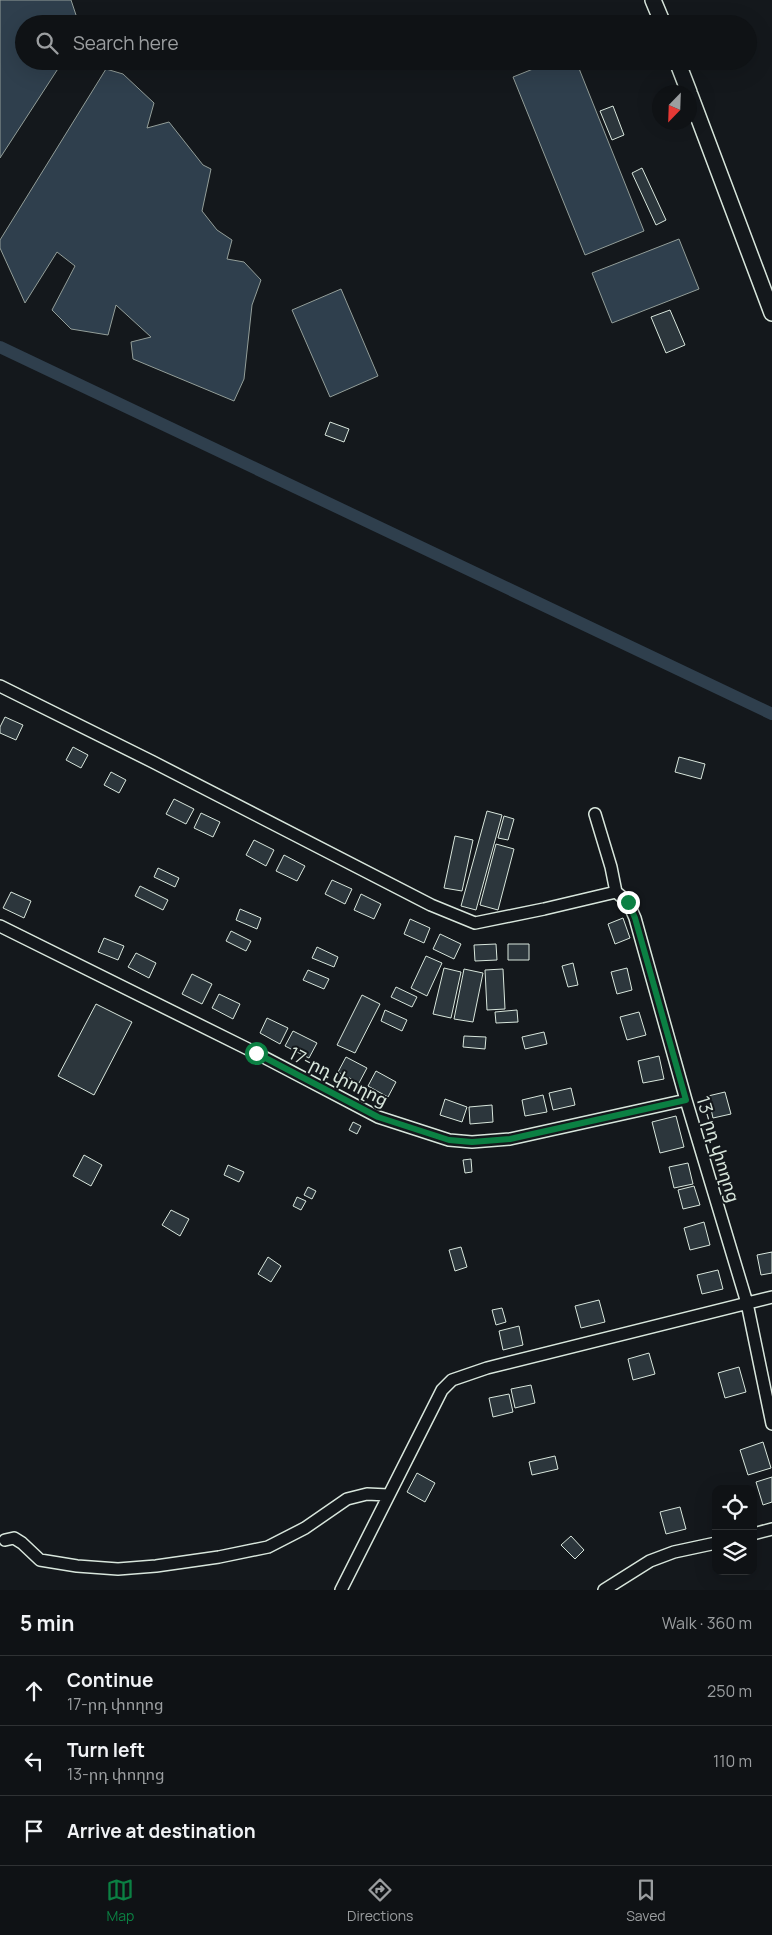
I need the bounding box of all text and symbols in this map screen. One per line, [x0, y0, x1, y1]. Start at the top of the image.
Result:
search box [15, 15, 757, 70]
icon: search [33, 29, 61, 57]
text: Search here [73, 30, 179, 56]
north arrow [652, 85, 697, 130]
route end [617, 891, 640, 914]
street label: 17-րդ փողոց [285, 1041, 393, 1111]
route start [245, 1042, 268, 1065]
street label: 13-րդ փողոց [691, 1093, 747, 1205]
map controls [712, 1485, 757, 1575]
button: locate [712, 1485, 757, 1530]
button: layers [712, 1530, 757, 1575]
text: 5 min [20, 1609, 74, 1637]
text: Walk · 360 m [662, 1612, 752, 1634]
text: Continue [67, 1667, 153, 1693]
icon: ahead [20, 1677, 48, 1705]
text: 250 m [707, 1680, 752, 1702]
text: 17-րդ փողոց [67, 1693, 164, 1715]
text: Turn left [67, 1737, 145, 1763]
icon: left [20, 1747, 48, 1775]
text: 110 m [713, 1750, 752, 1772]
text: 13-րդ փողոց [67, 1763, 165, 1785]
icon: arrive [20, 1817, 48, 1845]
text: Arrive at destination [67, 1818, 256, 1844]
tab: Map [106, 1876, 134, 1925]
tab: Directions [347, 1876, 413, 1925]
tab: Saved [626, 1876, 666, 1925]

